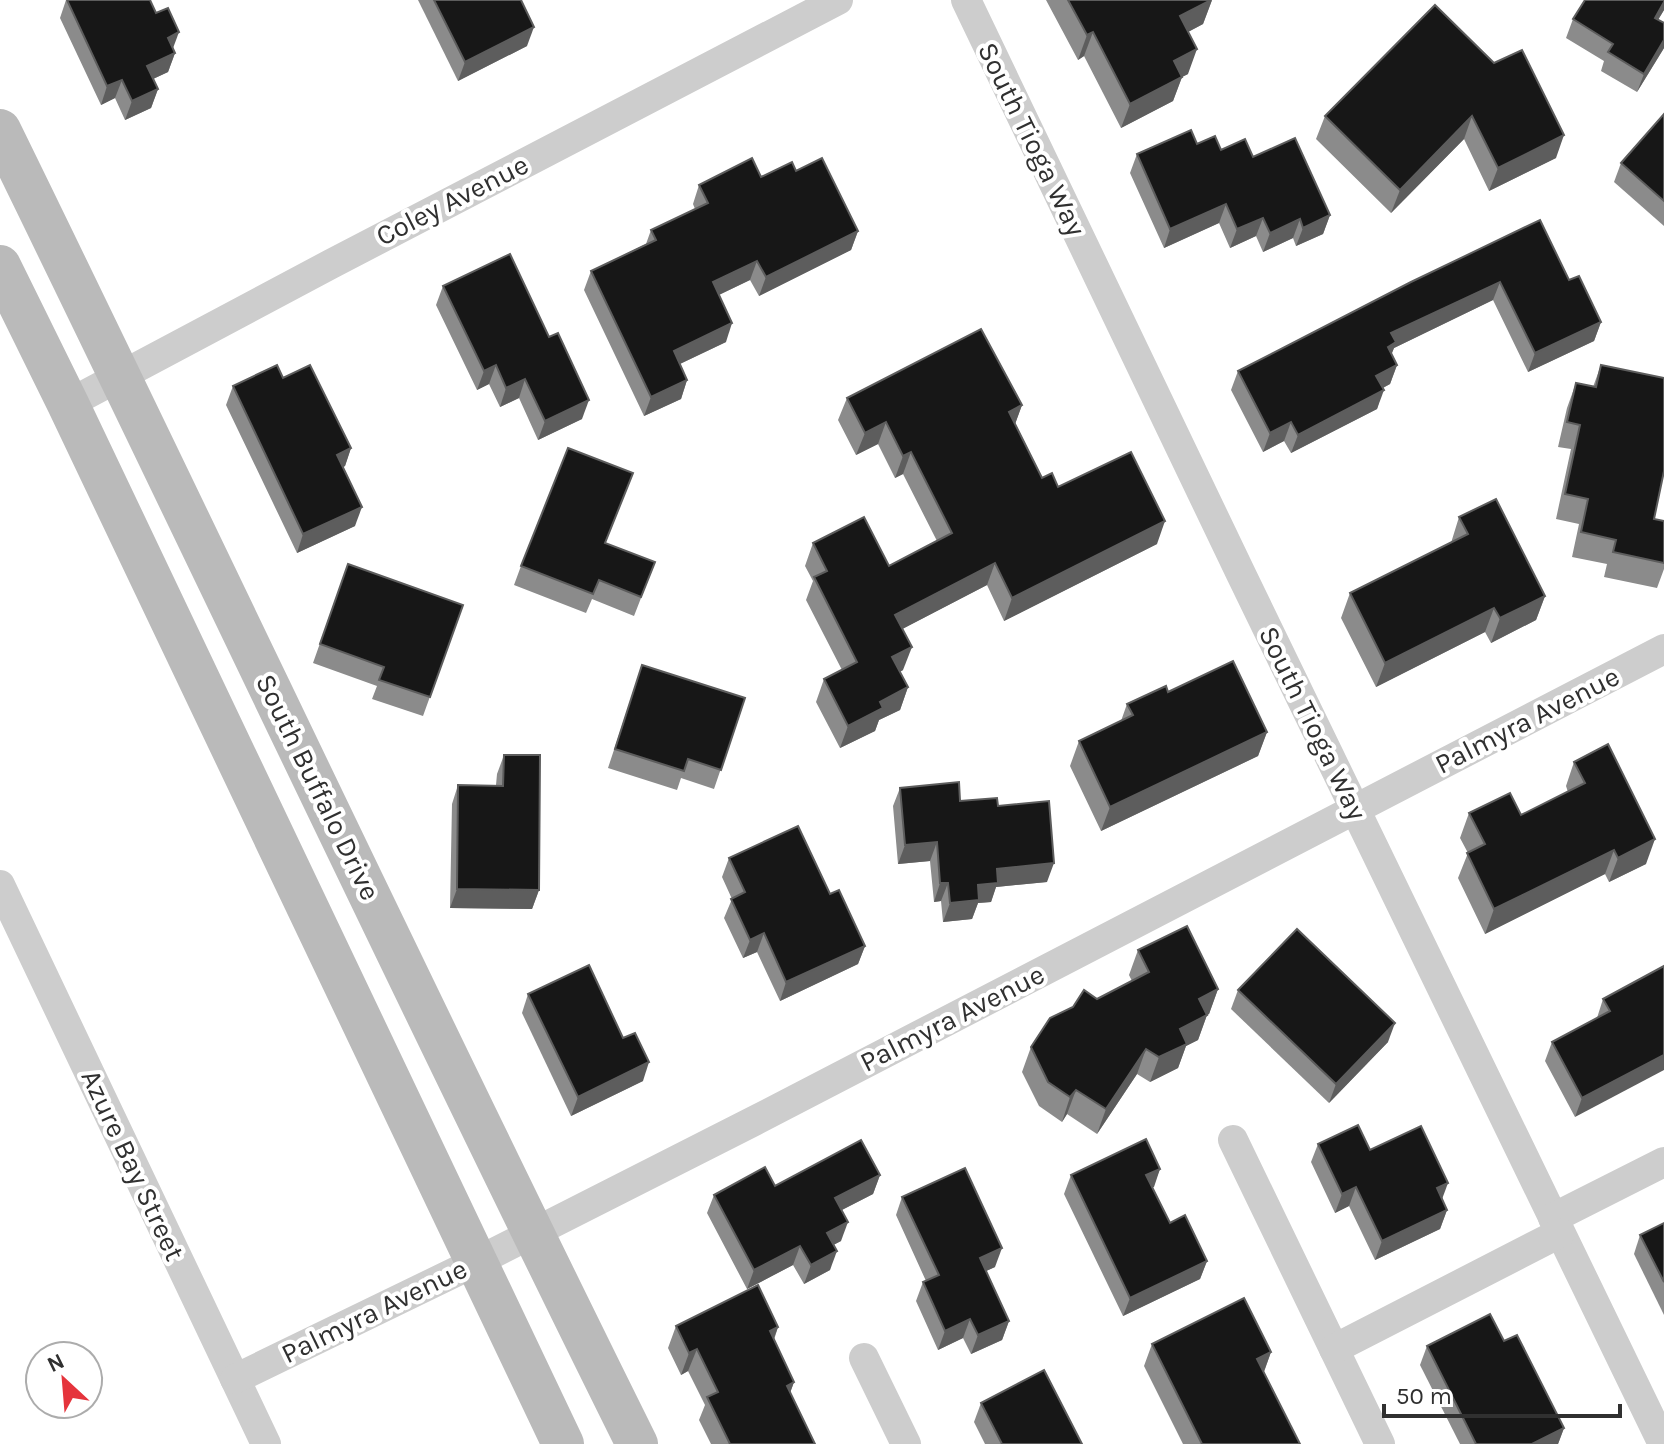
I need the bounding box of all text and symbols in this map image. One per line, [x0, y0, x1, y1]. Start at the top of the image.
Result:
street label: South Tioga Way [971, 37, 1093, 241]
street label: Coley Avenue [370, 148, 534, 252]
street label: South Tioga Way [1252, 621, 1374, 825]
street label: Palmyra Avenue [1429, 659, 1625, 781]
street label: South Buffalo Drive [249, 669, 387, 905]
street label: Palmyra Avenue [854, 957, 1050, 1079]
street label: Azure Bay Street [74, 1064, 192, 1266]
street label: Palmyra Avenue [276, 1252, 472, 1370]
north arrow [24, 1340, 104, 1420]
text: N [43, 1348, 68, 1378]
scale bar [1384, 1368, 1620, 1418]
text: 50 m [1396, 1382, 1452, 1410]

